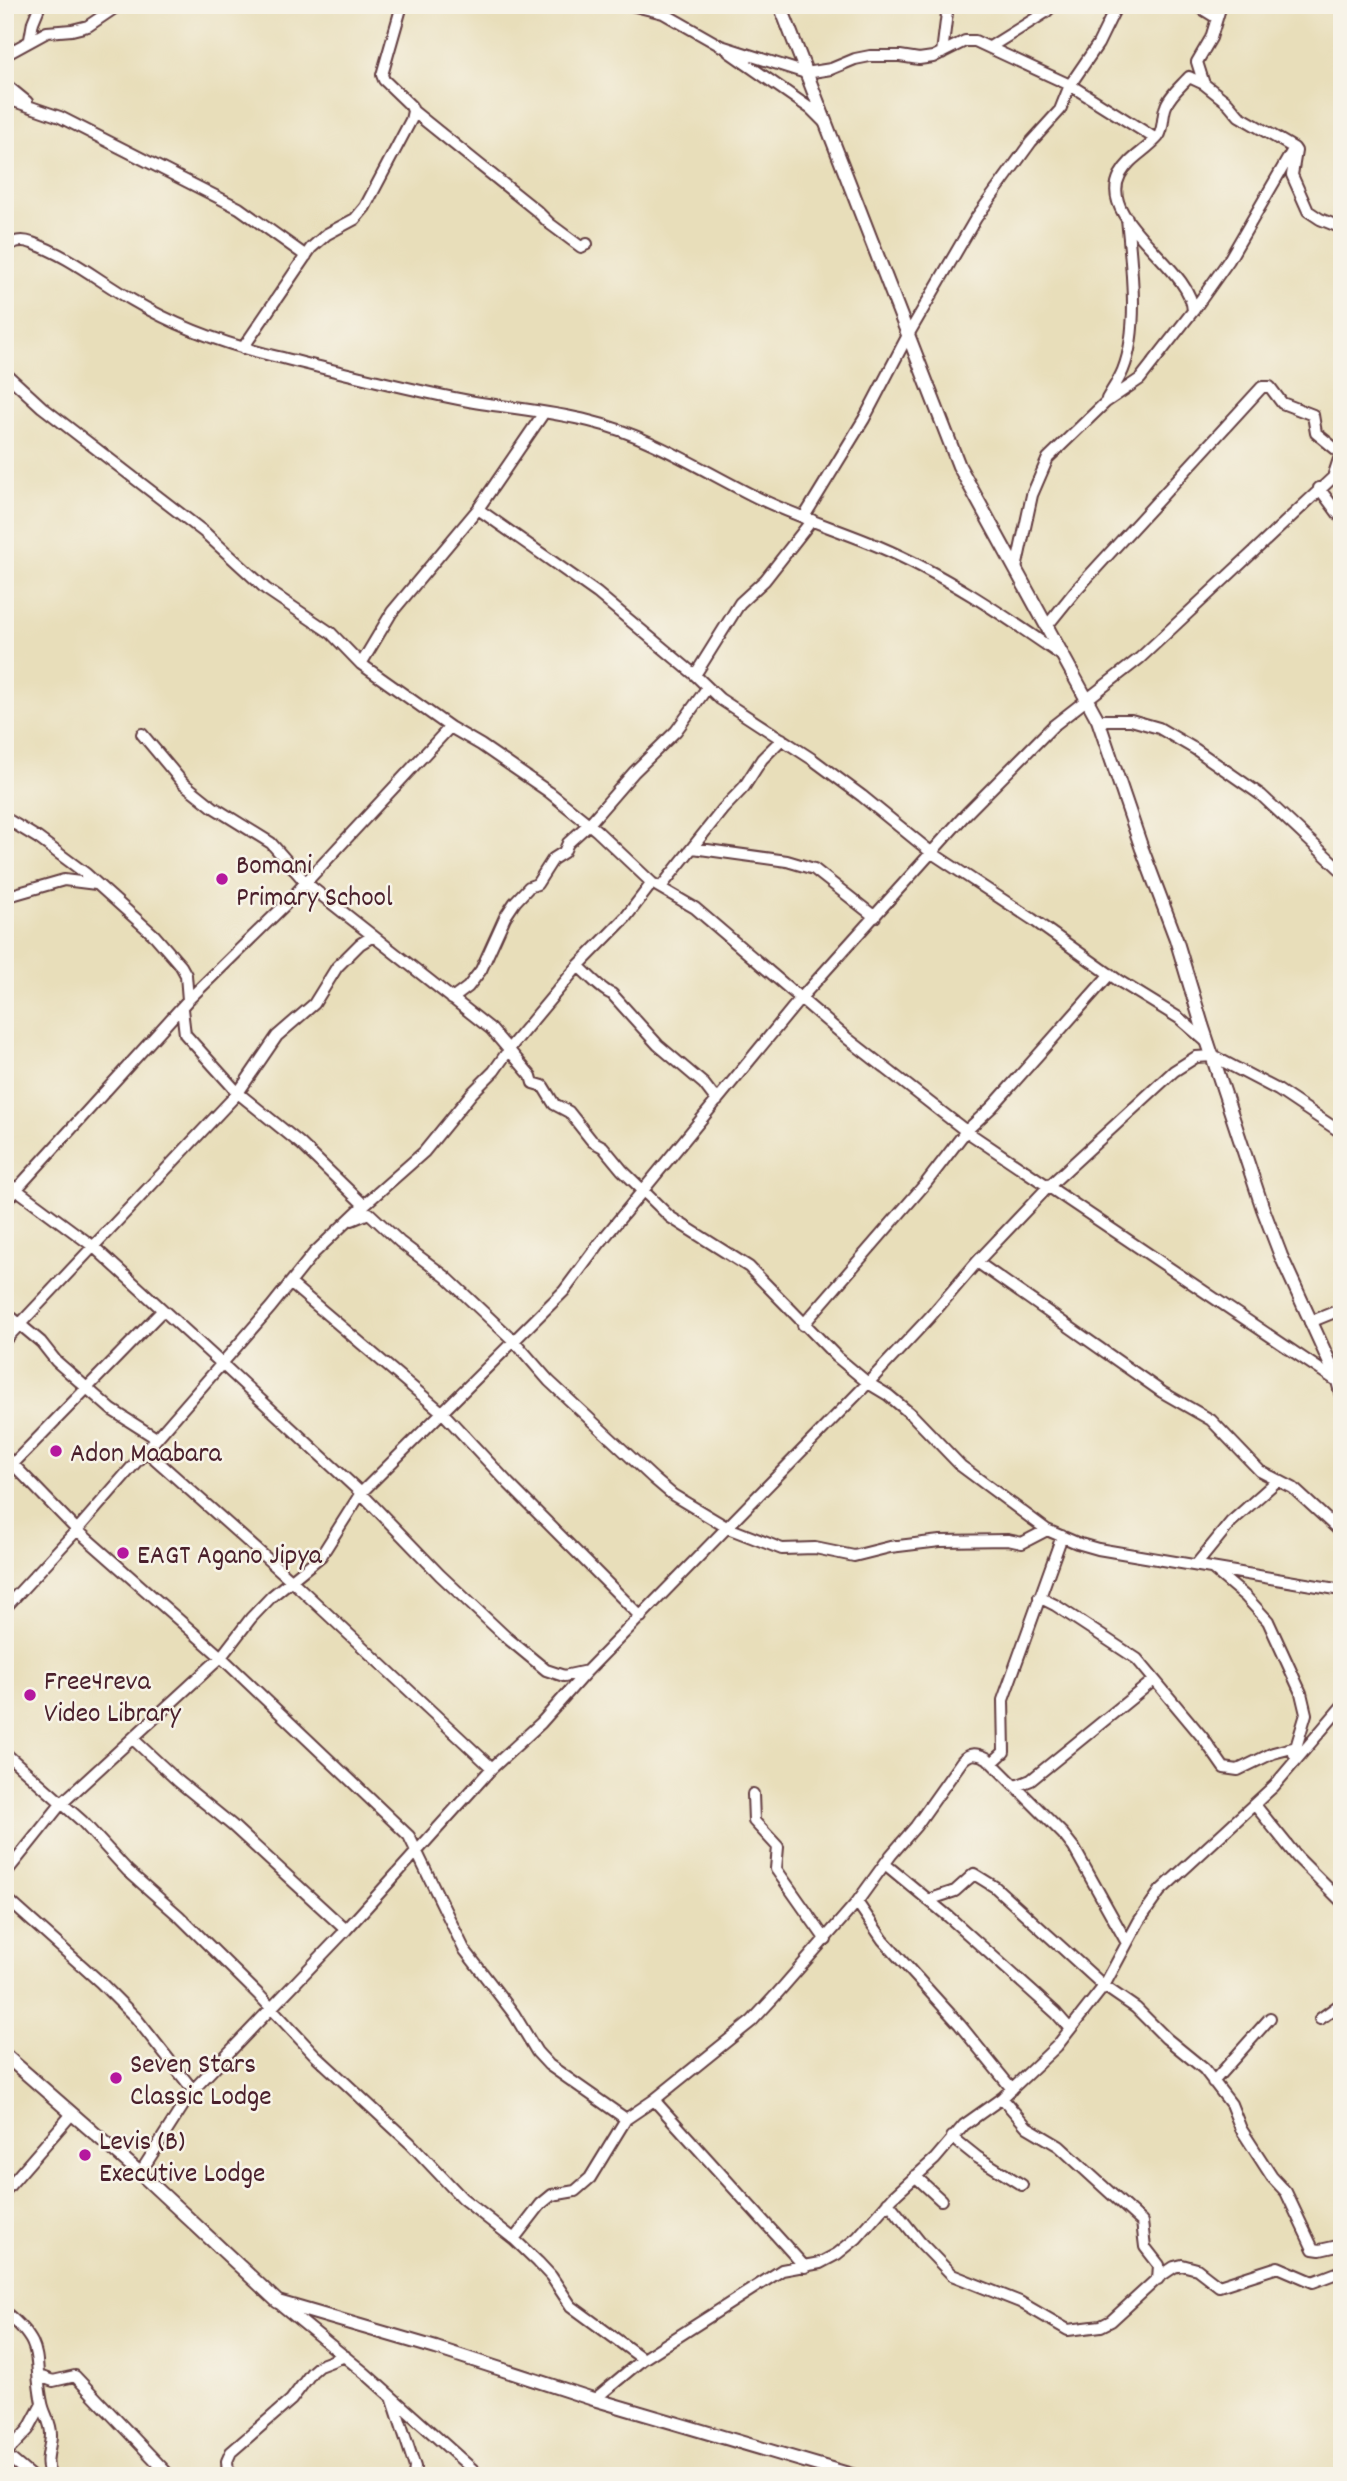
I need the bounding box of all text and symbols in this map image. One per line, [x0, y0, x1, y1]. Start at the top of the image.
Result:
place label: Bomani Primary School [236, 848, 393, 920]
marker: Bomani Primary School [214, 871, 230, 887]
place label: Adon Maabara [70, 1436, 223, 1476]
marker: Adon Maabara [48, 1443, 64, 1459]
place label: EAGT Agano Jipya [137, 1538, 323, 1578]
marker: EAGT Agano Jipya [115, 1545, 131, 1561]
place label: Free4reva Video Library [44, 1664, 182, 1736]
marker: Free4reva Video Library [22, 1687, 38, 1703]
place label: Seven Stars Classic Lodge [130, 2047, 272, 2119]
marker: Seven Stars Classic Lodge [108, 2070, 124, 2086]
place label: Levis (B) Executive Lodge [99, 2124, 265, 2196]
marker: Levis (B) Executive Lodge [77, 2147, 93, 2163]

